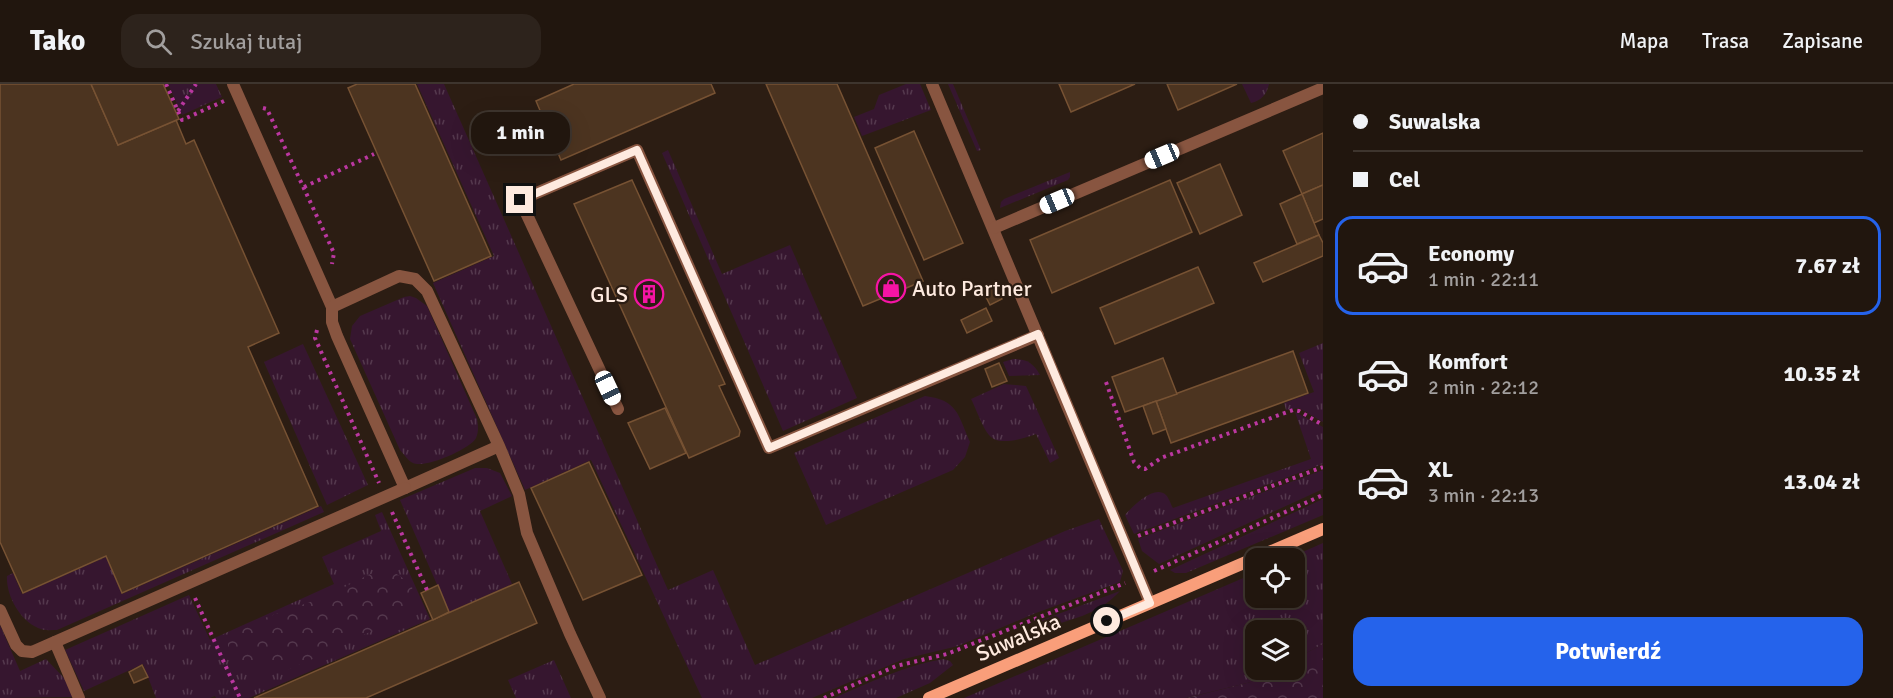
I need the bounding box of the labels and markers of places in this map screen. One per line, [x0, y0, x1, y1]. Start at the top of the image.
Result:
shop icon: Auto Partner [875, 272, 907, 304]
place label: Auto Partner [912, 275, 1032, 302]
building icon: GLS [633, 278, 665, 310]
place label: GLS [590, 281, 628, 308]

